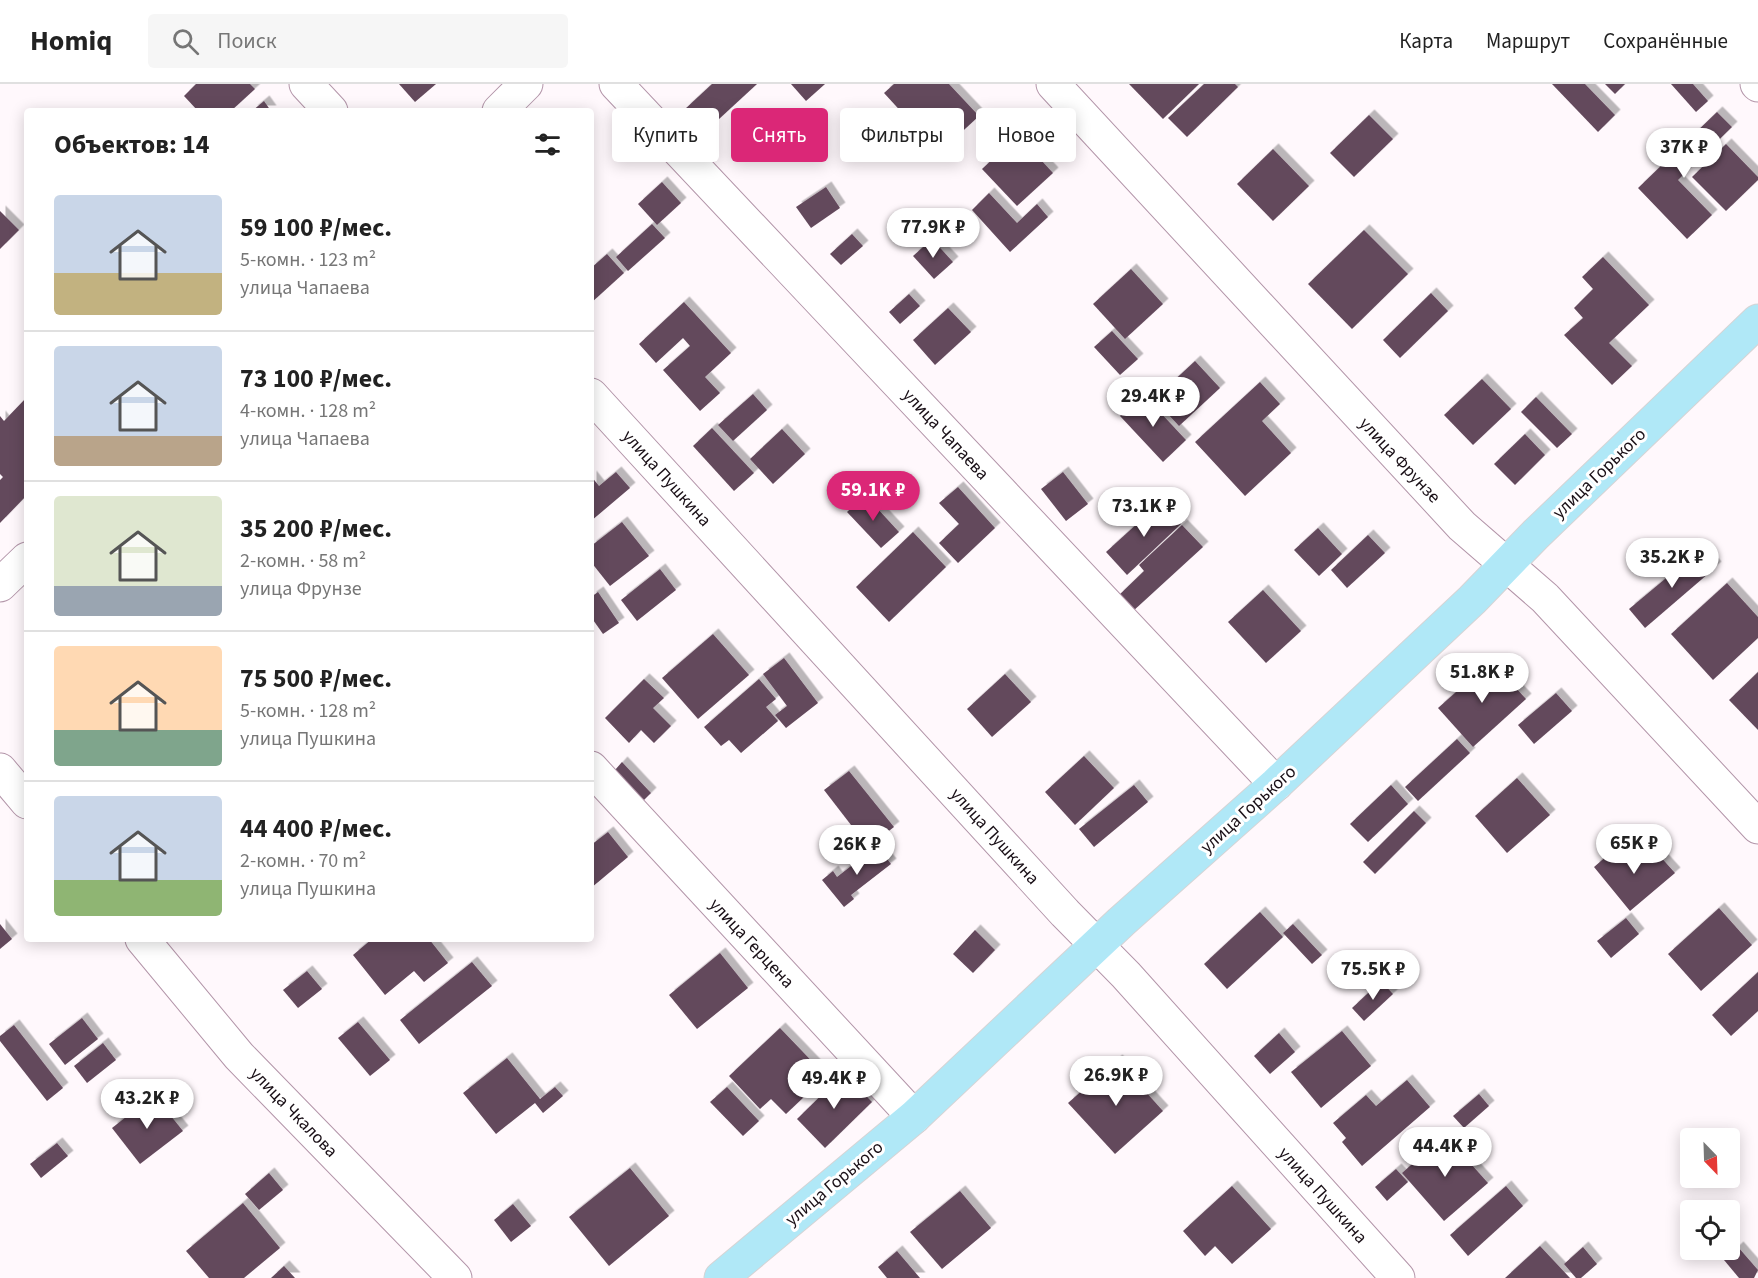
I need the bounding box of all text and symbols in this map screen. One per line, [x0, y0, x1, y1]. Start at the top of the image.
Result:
search box [148, 14, 568, 68]
text: Homiq [30, 21, 112, 61]
icon: search [169, 25, 202, 58]
text: Поиск [217, 25, 277, 57]
text: Карта [1399, 26, 1453, 56]
text: Маршрут [1486, 26, 1570, 56]
text: Сохранённые [1603, 26, 1728, 56]
chip: Купить [612, 108, 719, 162]
chip: Снять [731, 108, 828, 162]
chip: Фильтры [840, 108, 964, 162]
chip: Новое [976, 108, 1076, 162]
text: Объектов: 14 [54, 126, 210, 163]
icon: filters [531, 128, 564, 161]
pin: 37K ₽ [1642, 128, 1726, 179]
text: 37K ₽ [1660, 133, 1708, 161]
pin: 77.9K ₽ [878, 208, 988, 259]
text: 59 100 ₽/мес. [240, 209, 392, 246]
text: 77.9K ₽ [901, 213, 965, 241]
icon: home [102, 219, 174, 291]
text: 5-комн. · 123 m² [240, 246, 376, 274]
text: улица Чапаева [240, 274, 370, 302]
text: 73 100 ₽/мес. [240, 360, 392, 397]
icon: home [102, 370, 174, 442]
pin: 29.4K ₽ [1098, 377, 1208, 428]
text: 29.4K ₽ [1121, 382, 1185, 410]
street label: улица Чапаева [897, 383, 995, 486]
text: 4-комн. · 128 m² [240, 397, 376, 425]
street label: улица Фрунзе [1353, 412, 1446, 509]
street label: улица Горького [1547, 422, 1652, 524]
street label: улица Пушкина [616, 424, 717, 532]
text: улица Чапаева [240, 425, 370, 453]
pin: 59.1K ₽ [818, 471, 928, 522]
text: 59.1K ₽ [841, 476, 905, 504]
pin: 73.1K ₽ [1089, 487, 1199, 538]
text: 73.1K ₽ [1112, 492, 1176, 520]
text: 35 200 ₽/мес. [240, 510, 392, 547]
icon: home [102, 520, 174, 592]
pin: 35.2K ₽ [1617, 538, 1727, 589]
text: 35.2K ₽ [1640, 543, 1704, 571]
text: 2-комн. · 58 m² [240, 547, 366, 575]
text: улица Фрунзе [240, 575, 362, 603]
pin: 51.8K ₽ [1427, 653, 1537, 704]
text: 51.8K ₽ [1450, 658, 1514, 686]
text: 75 500 ₽/мес. [240, 660, 392, 697]
icon: home [102, 670, 174, 742]
text: 5-комн. · 128 m² [240, 697, 376, 725]
text: улица Пушкина [240, 725, 376, 753]
street label: улица Горького [1195, 760, 1302, 859]
street label: улица Пушкина [944, 782, 1045, 890]
text: 44 400 ₽/мес. [240, 810, 392, 847]
icon: home [102, 820, 174, 892]
pin: 65K ₽ [1592, 824, 1676, 875]
pin: 26K ₽ [815, 825, 899, 876]
text: 65K ₽ [1610, 829, 1658, 857]
text: 26K ₽ [833, 830, 881, 858]
text: 2-комн. · 70 m² [240, 847, 366, 875]
text: улица Пушкина [240, 875, 376, 903]
street label: улица Герцена [703, 893, 800, 994]
pin: 75.5K ₽ [1318, 950, 1428, 1001]
text: 75.5K ₽ [1341, 955, 1405, 983]
pin: 26.9K ₽ [1061, 1056, 1171, 1107]
pin: 49.4K ₽ [779, 1059, 889, 1110]
text: 26.9K ₽ [1084, 1061, 1148, 1089]
street label: улица Чкалова [244, 1062, 343, 1163]
text: 49.4K ₽ [802, 1064, 866, 1092]
pin: 43.2K ₽ [92, 1079, 202, 1130]
text: 43.2K ₽ [115, 1084, 179, 1112]
pin: 44.4K ₽ [1390, 1127, 1500, 1178]
north arrow [1680, 1128, 1740, 1188]
map controls [1680, 1128, 1740, 1260]
text: 44.4K ₽ [1413, 1132, 1477, 1160]
street label: улица Горького [780, 1135, 889, 1232]
street label: улица Пушкина [1272, 1141, 1373, 1249]
button: locate [1680, 1200, 1740, 1260]

